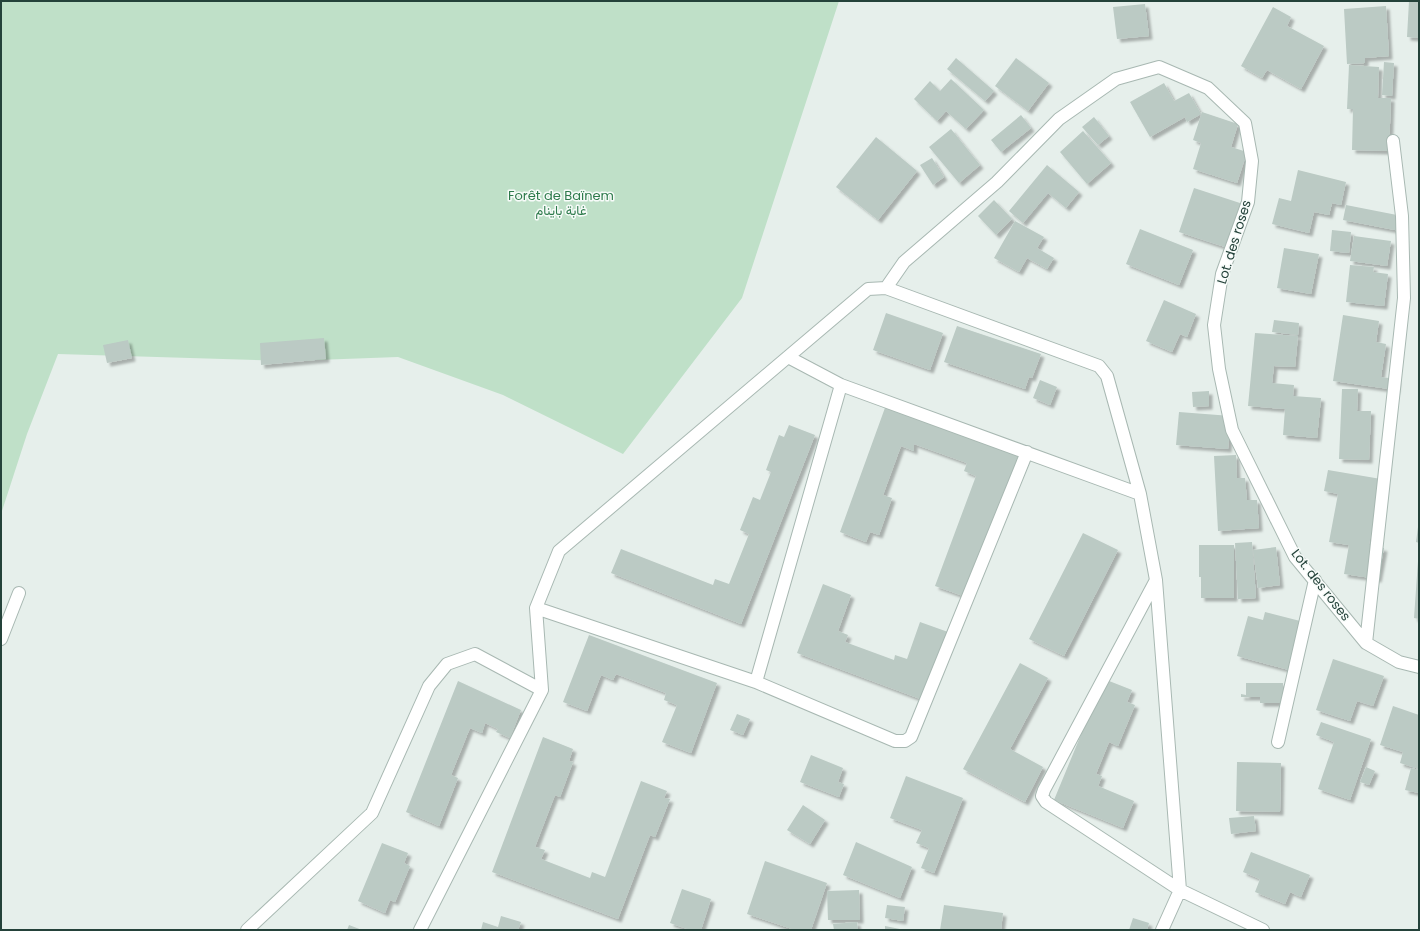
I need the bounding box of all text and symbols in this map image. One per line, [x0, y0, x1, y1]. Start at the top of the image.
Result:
park label: Forêt de Baïnem غابة باينام [508, 186, 614, 220]
street label: Lot. des roses [1212, 198, 1256, 286]
street label: Lot. des roses [1287, 545, 1355, 625]

